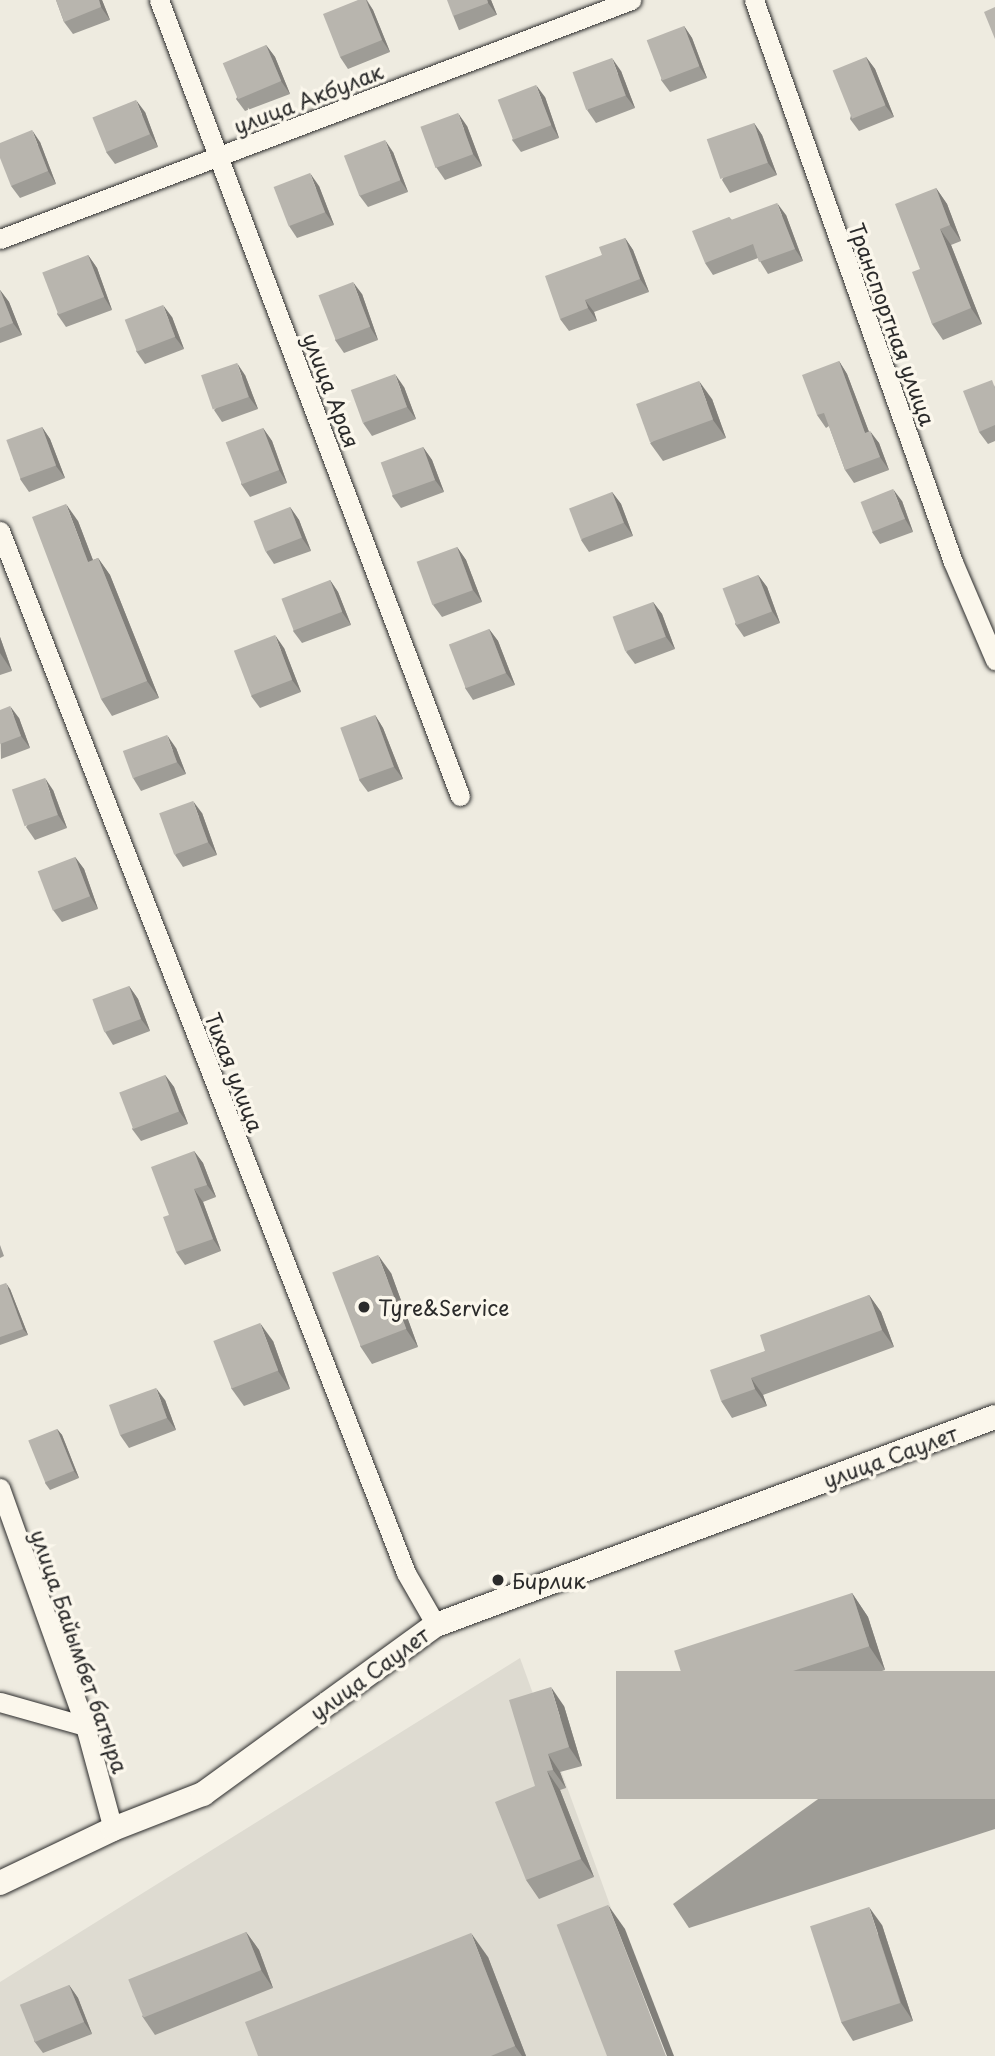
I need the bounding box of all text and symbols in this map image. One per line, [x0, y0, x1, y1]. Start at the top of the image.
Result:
street label: улица Акбулак [229, 58, 387, 138]
street label: Транспортная улица [844, 219, 942, 429]
street label: улица Арая [298, 329, 366, 451]
street label: Тихая улица [200, 1008, 270, 1136]
place label: Tyre&Service [378, 1294, 509, 1320]
marker: Tyre&Service [356, 1299, 372, 1315]
street label: улица Саулет [819, 1420, 961, 1492]
street label: улица Байымбет батыра [26, 1526, 134, 1776]
place label: Бирлик [512, 1567, 586, 1593]
marker: Бирлик [490, 1572, 506, 1588]
street label: улица Саулет [304, 1621, 434, 1725]

